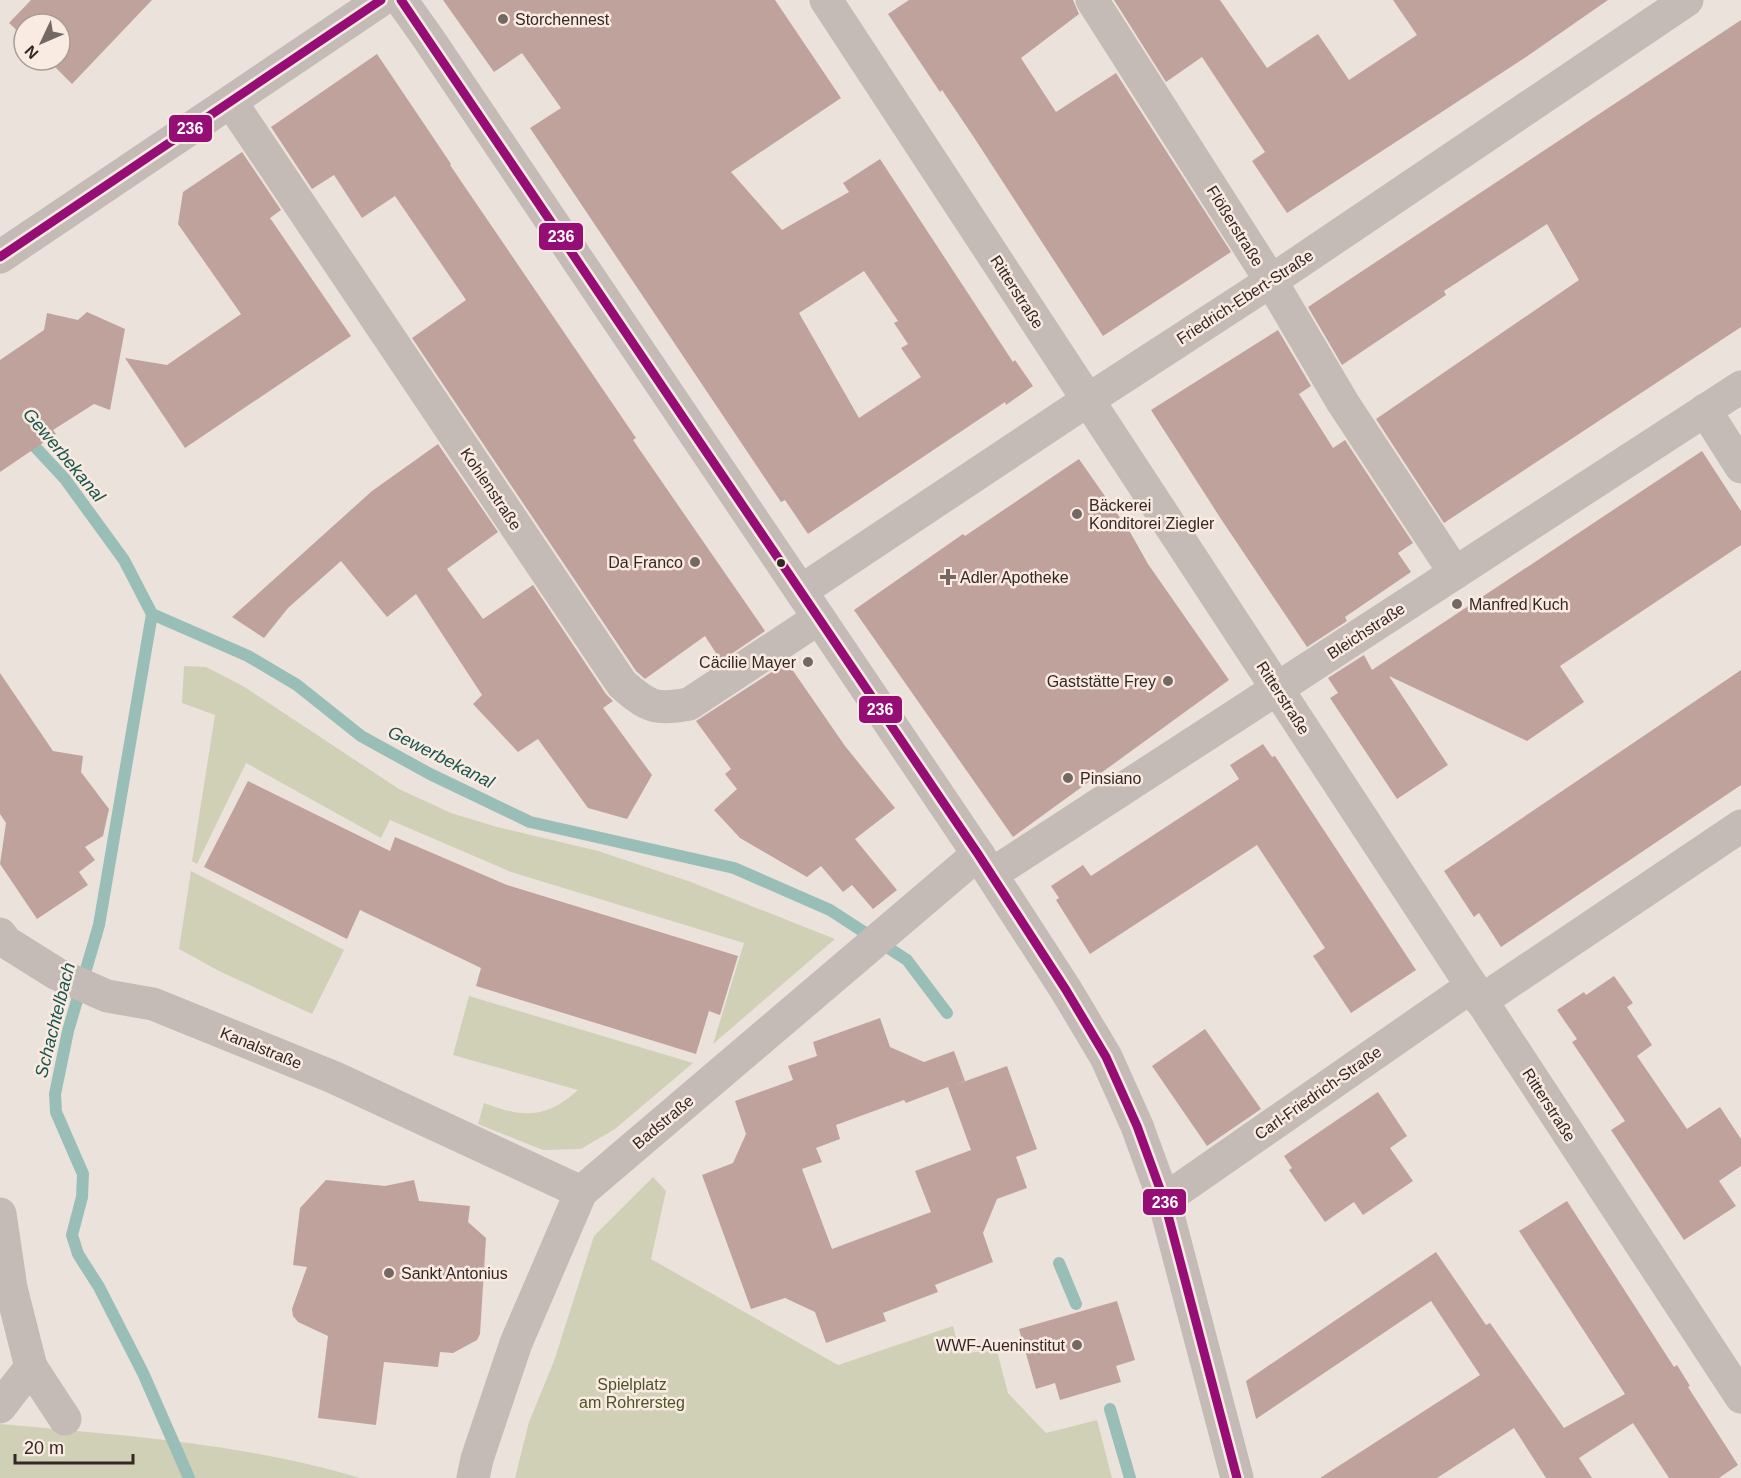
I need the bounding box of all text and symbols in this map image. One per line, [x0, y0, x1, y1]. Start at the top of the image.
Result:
place label: Storchennest [515, 11, 610, 28]
north arrow [12, 12, 72, 72]
marker: Storchennest [496, 12, 510, 26]
text: N [21, 42, 42, 62]
line badge: 236 [168, 114, 213, 143]
text: 236 [177, 120, 203, 137]
street label: Flößerstraße [1204, 183, 1267, 269]
line badge: 236 [538, 222, 584, 251]
text: 236 [548, 228, 574, 245]
street label: Friedrich-Ebert-Straße [1174, 246, 1316, 347]
street label: Ritterstraße [987, 252, 1047, 332]
water label: Gewerbekanal [19, 404, 110, 507]
street label: Kohlenstraße [457, 445, 525, 533]
place label: Bäckerei Konditorei Ziegler [1089, 497, 1215, 532]
marker: Bäckerei Konditorei Ziegler [1070, 507, 1084, 521]
place label: Da Franco [608, 554, 683, 571]
marker: Da Franco [688, 555, 702, 569]
unlabelled marker [775, 557, 787, 569]
place label: Adler Apotheke [960, 569, 1069, 586]
marker: Adler Apotheke [941, 570, 955, 584]
place label: Manfred Kuch [1469, 596, 1569, 613]
marker: Manfred Kuch [1450, 597, 1464, 611]
street label: Bleichstraße [1324, 600, 1408, 662]
place label: Cäcilie Mayer [699, 654, 797, 671]
marker: Cäcilie Mayer [801, 655, 815, 669]
street label: Ritterstraße [1253, 658, 1313, 738]
place label: Gaststätte Frey [1047, 673, 1156, 690]
marker: Gaststätte Frey [1161, 674, 1175, 688]
line badge: 236 [858, 695, 903, 724]
text: 236 [867, 701, 893, 718]
water label: Gewerbekanal [385, 722, 498, 793]
place label: Pinsiano [1080, 770, 1141, 787]
marker: Pinsiano [1061, 771, 1075, 785]
water label: Schachtelbach [31, 960, 79, 1080]
street label: Kanalstraße [218, 1024, 304, 1072]
street label: Carl-Friedrich-Straße [1252, 1043, 1384, 1143]
street label: Ritterstraße [1519, 1065, 1579, 1145]
street label: Badstraße [629, 1092, 697, 1152]
line badge: 236 [1142, 1188, 1187, 1216]
text: 236 [1152, 1194, 1178, 1211]
place label: Sankt Antonius [401, 1265, 508, 1282]
marker: Sankt Antonius [382, 1266, 396, 1280]
place label: WWF-Aueninstitut [936, 1337, 1066, 1354]
marker: WWF-Aueninstitut [1070, 1338, 1084, 1352]
park label: Spielplatz am Rohrersteg [579, 1376, 685, 1411]
scale bar [15, 1427, 134, 1465]
text: 20 m [24, 1438, 64, 1458]

